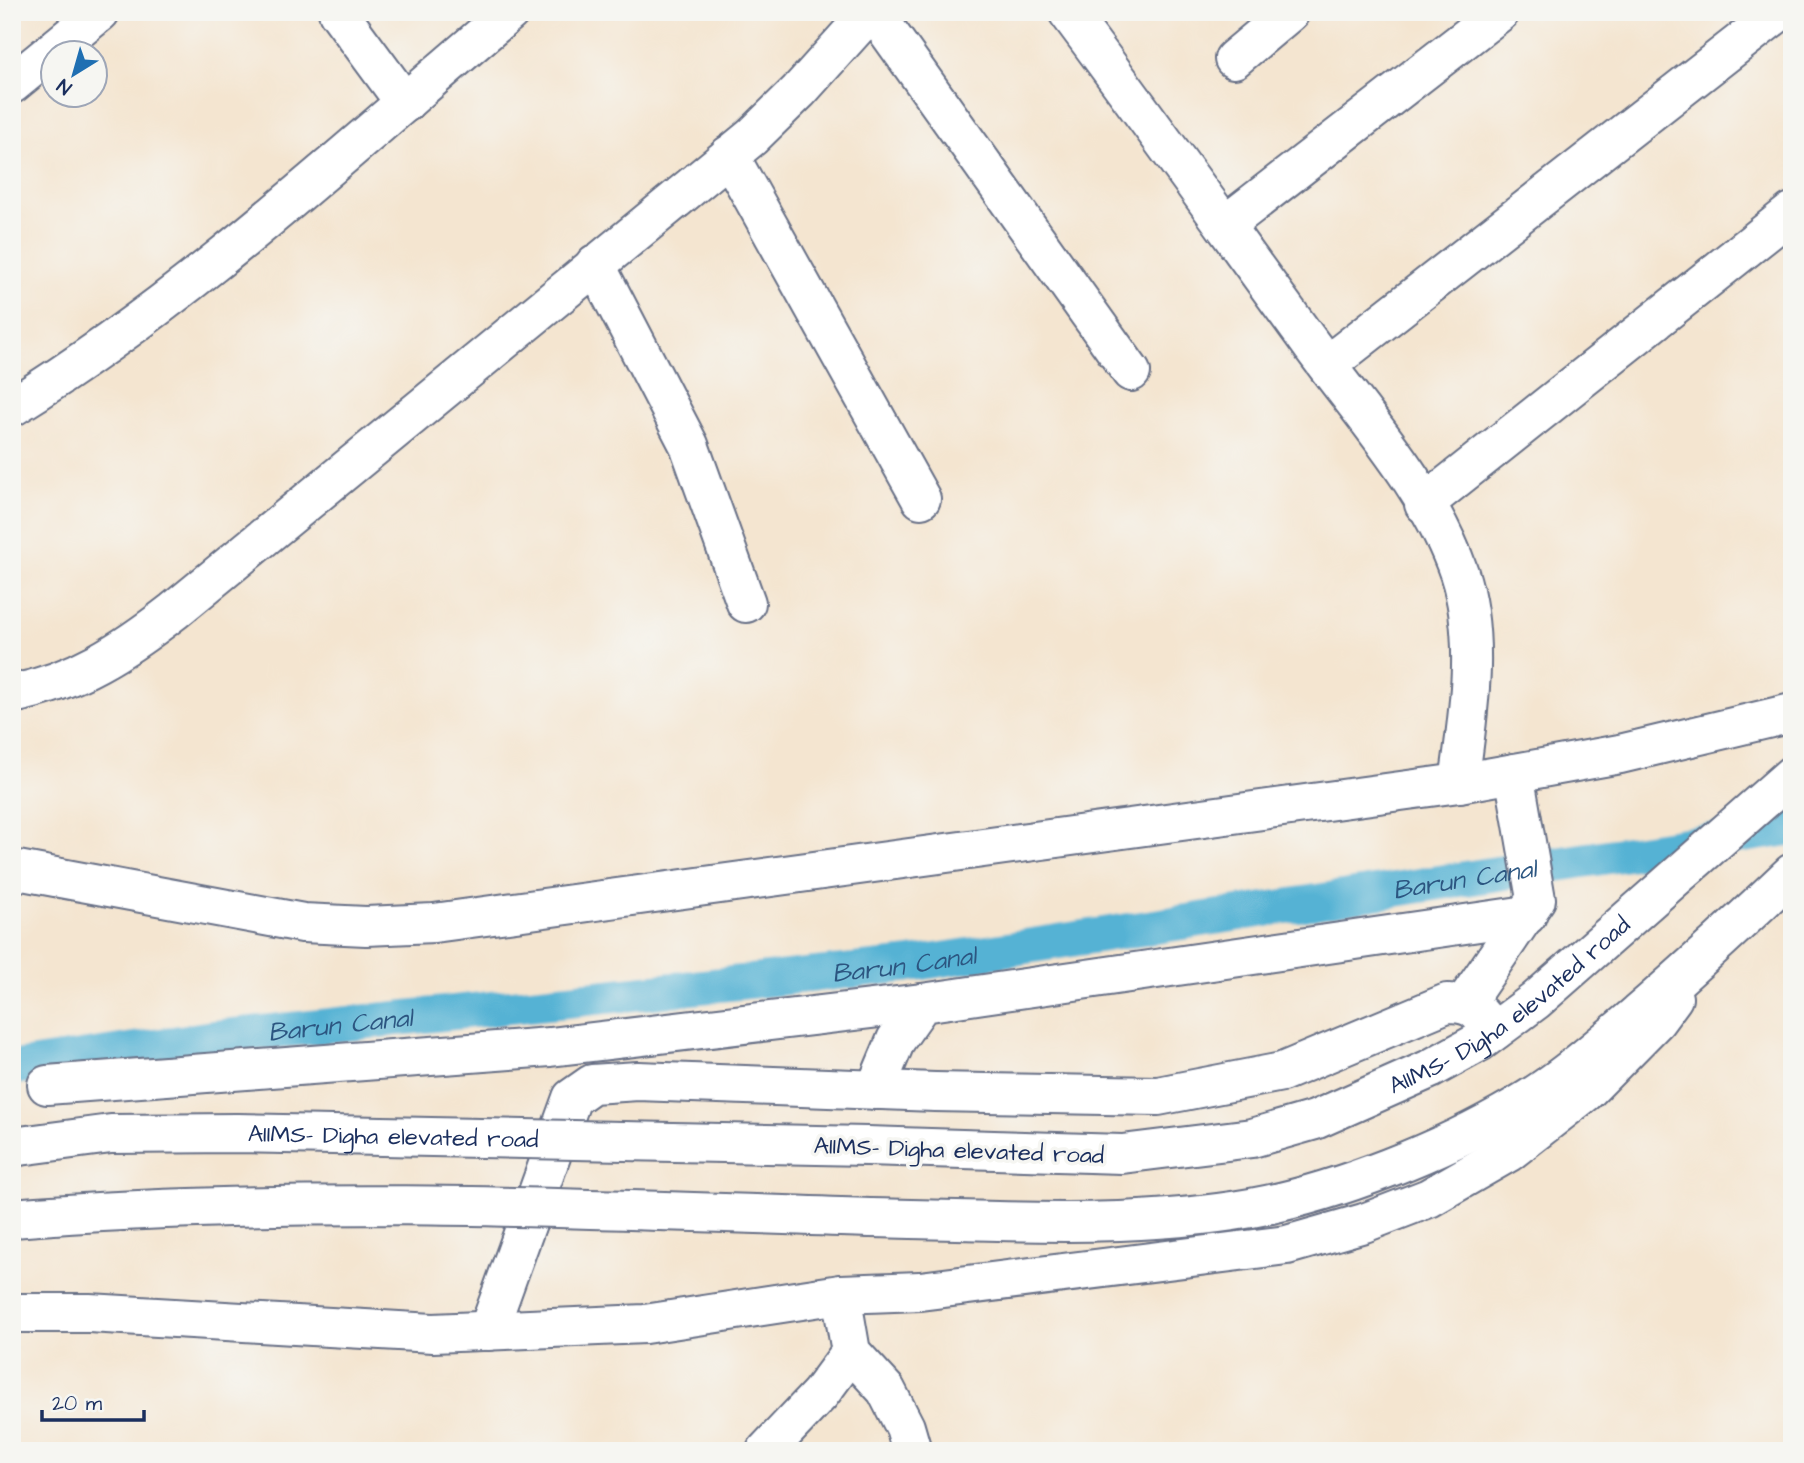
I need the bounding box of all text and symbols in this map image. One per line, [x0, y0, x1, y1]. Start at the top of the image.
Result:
north arrow [38, 38, 108, 108]
text: N [52, 72, 78, 101]
water label: Barun Canal [1390, 850, 1542, 909]
street label: AIIMS- Digha elevated road [1384, 909, 1638, 1103]
water label: Barun Canal [830, 937, 981, 992]
water label: Barun Canal [266, 1000, 417, 1051]
street label: AIIMS- Digha elevated road [247, 1117, 539, 1157]
street label: AIIMS- Digha elevated road [813, 1129, 1105, 1174]
scale bar [42, 1379, 144, 1423]
text: 20 m [52, 1389, 103, 1418]

